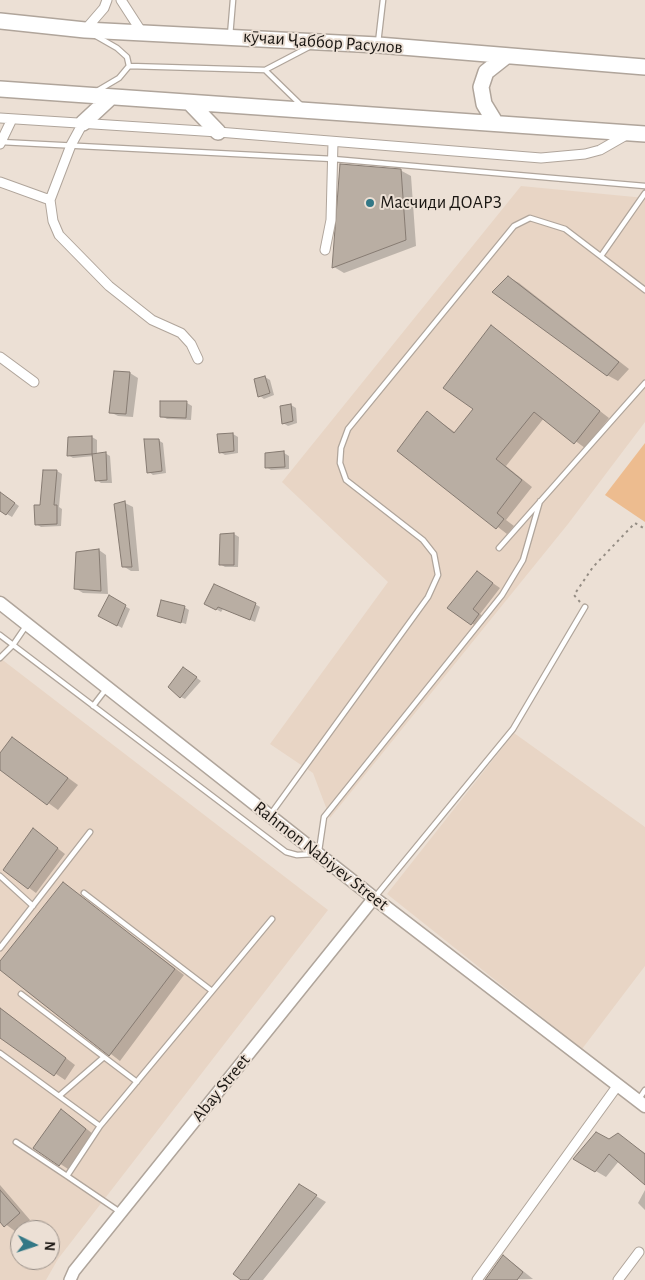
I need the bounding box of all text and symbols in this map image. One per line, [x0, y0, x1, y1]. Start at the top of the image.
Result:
street label: кӯчаи Ҷаббор Расулов [242, 26, 404, 58]
place label: Масчиди ДОАРЗ [380, 192, 502, 214]
marker: Масчиди ДОАРЗ [364, 197, 376, 209]
street label: Rahmon Nabiyev Street [249, 797, 393, 915]
street label: Abay Street [187, 1050, 255, 1126]
north arrow [10, 1220, 60, 1270]
text: N [42, 1241, 56, 1251]

